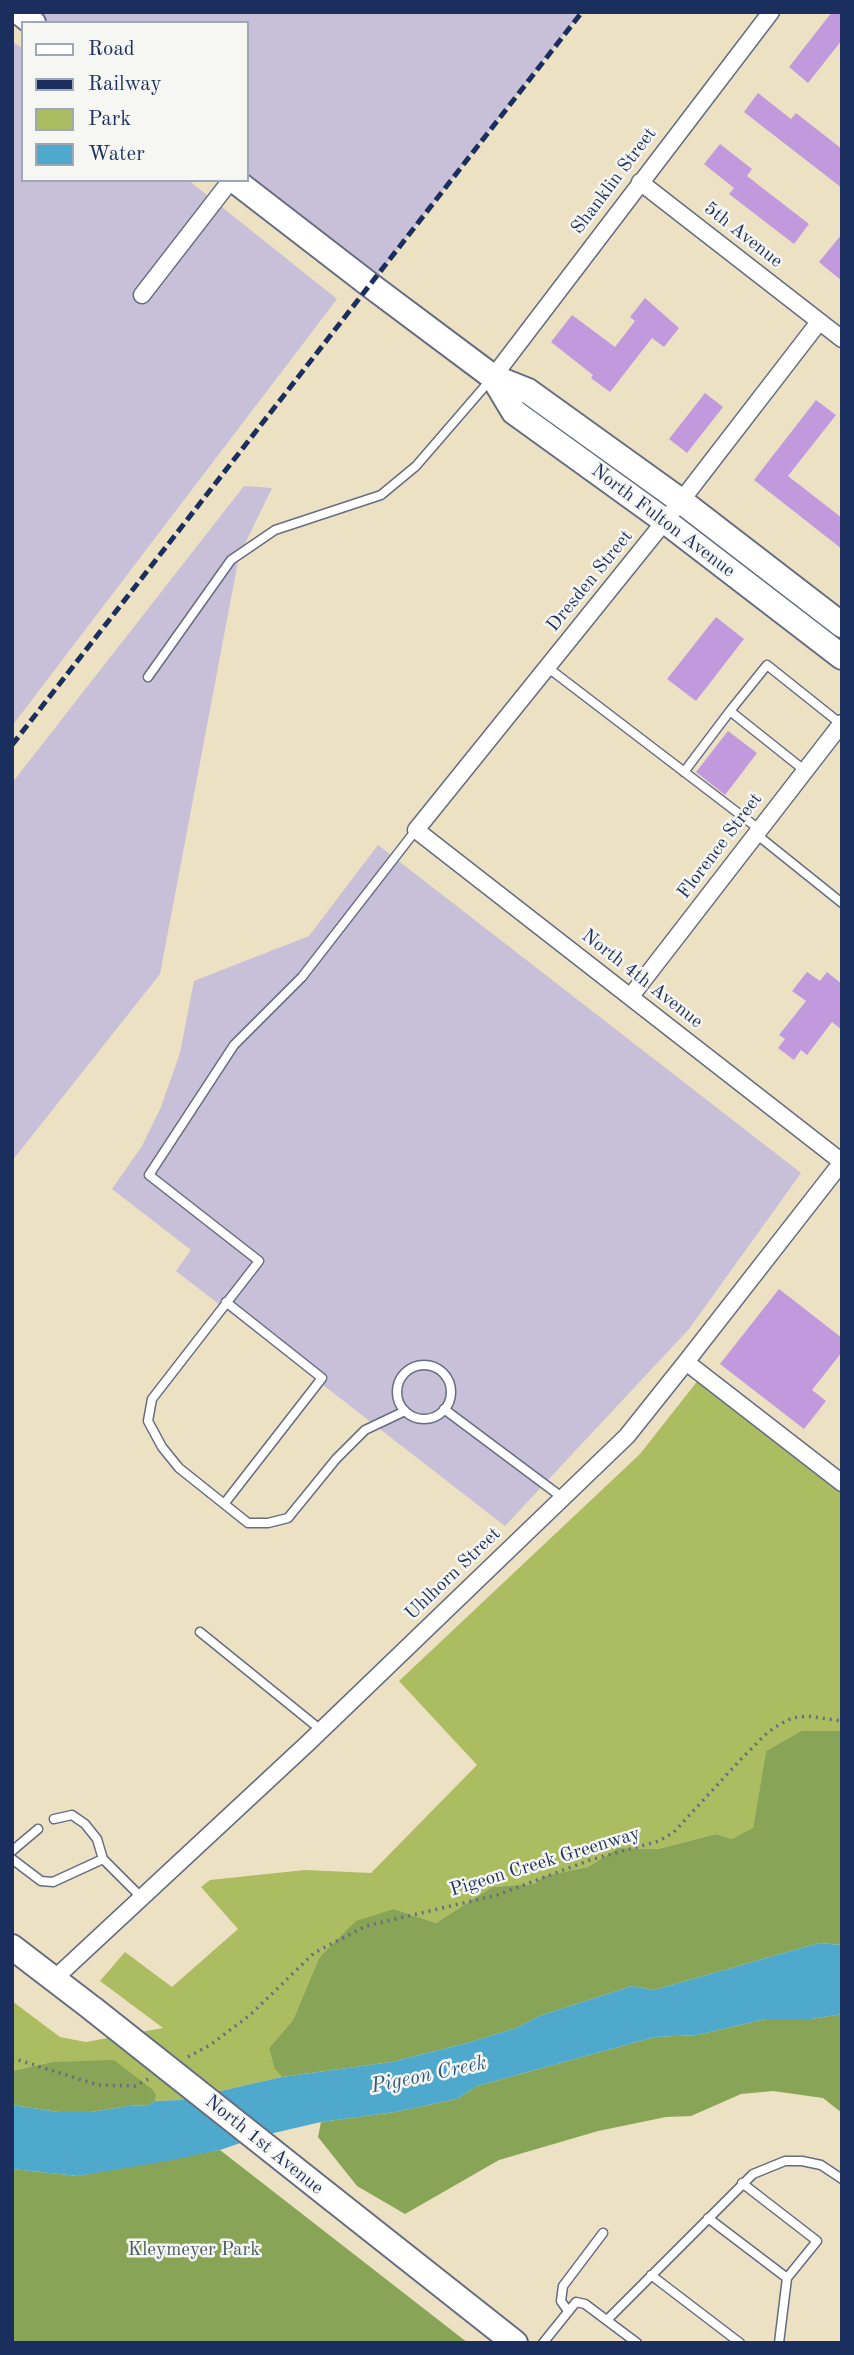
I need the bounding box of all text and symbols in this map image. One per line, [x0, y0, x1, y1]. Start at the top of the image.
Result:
legend [21, 21, 248, 182]
text: Road [88, 39, 135, 60]
text: Railway [88, 74, 162, 95]
text: Park [88, 109, 131, 130]
street label: Shanklin Street [566, 123, 662, 239]
text: Water [88, 144, 145, 165]
street label: 5th Avenue [699, 197, 787, 273]
street label: North Fulton Avenue [587, 459, 739, 583]
street label: Dresden Street [542, 526, 638, 636]
street label: Florence Street [673, 788, 767, 904]
street label: North 4th Avenue [577, 925, 707, 1033]
street label: Uhlhorn Street [401, 1523, 505, 1625]
street label: Pigeon Creek Greenway [447, 1822, 643, 1902]
water label: Pigeon Creek [369, 2050, 489, 2100]
street label: North 1st Avenue [200, 2090, 328, 2200]
park label: Kleymeyer Park [128, 2239, 260, 2261]

